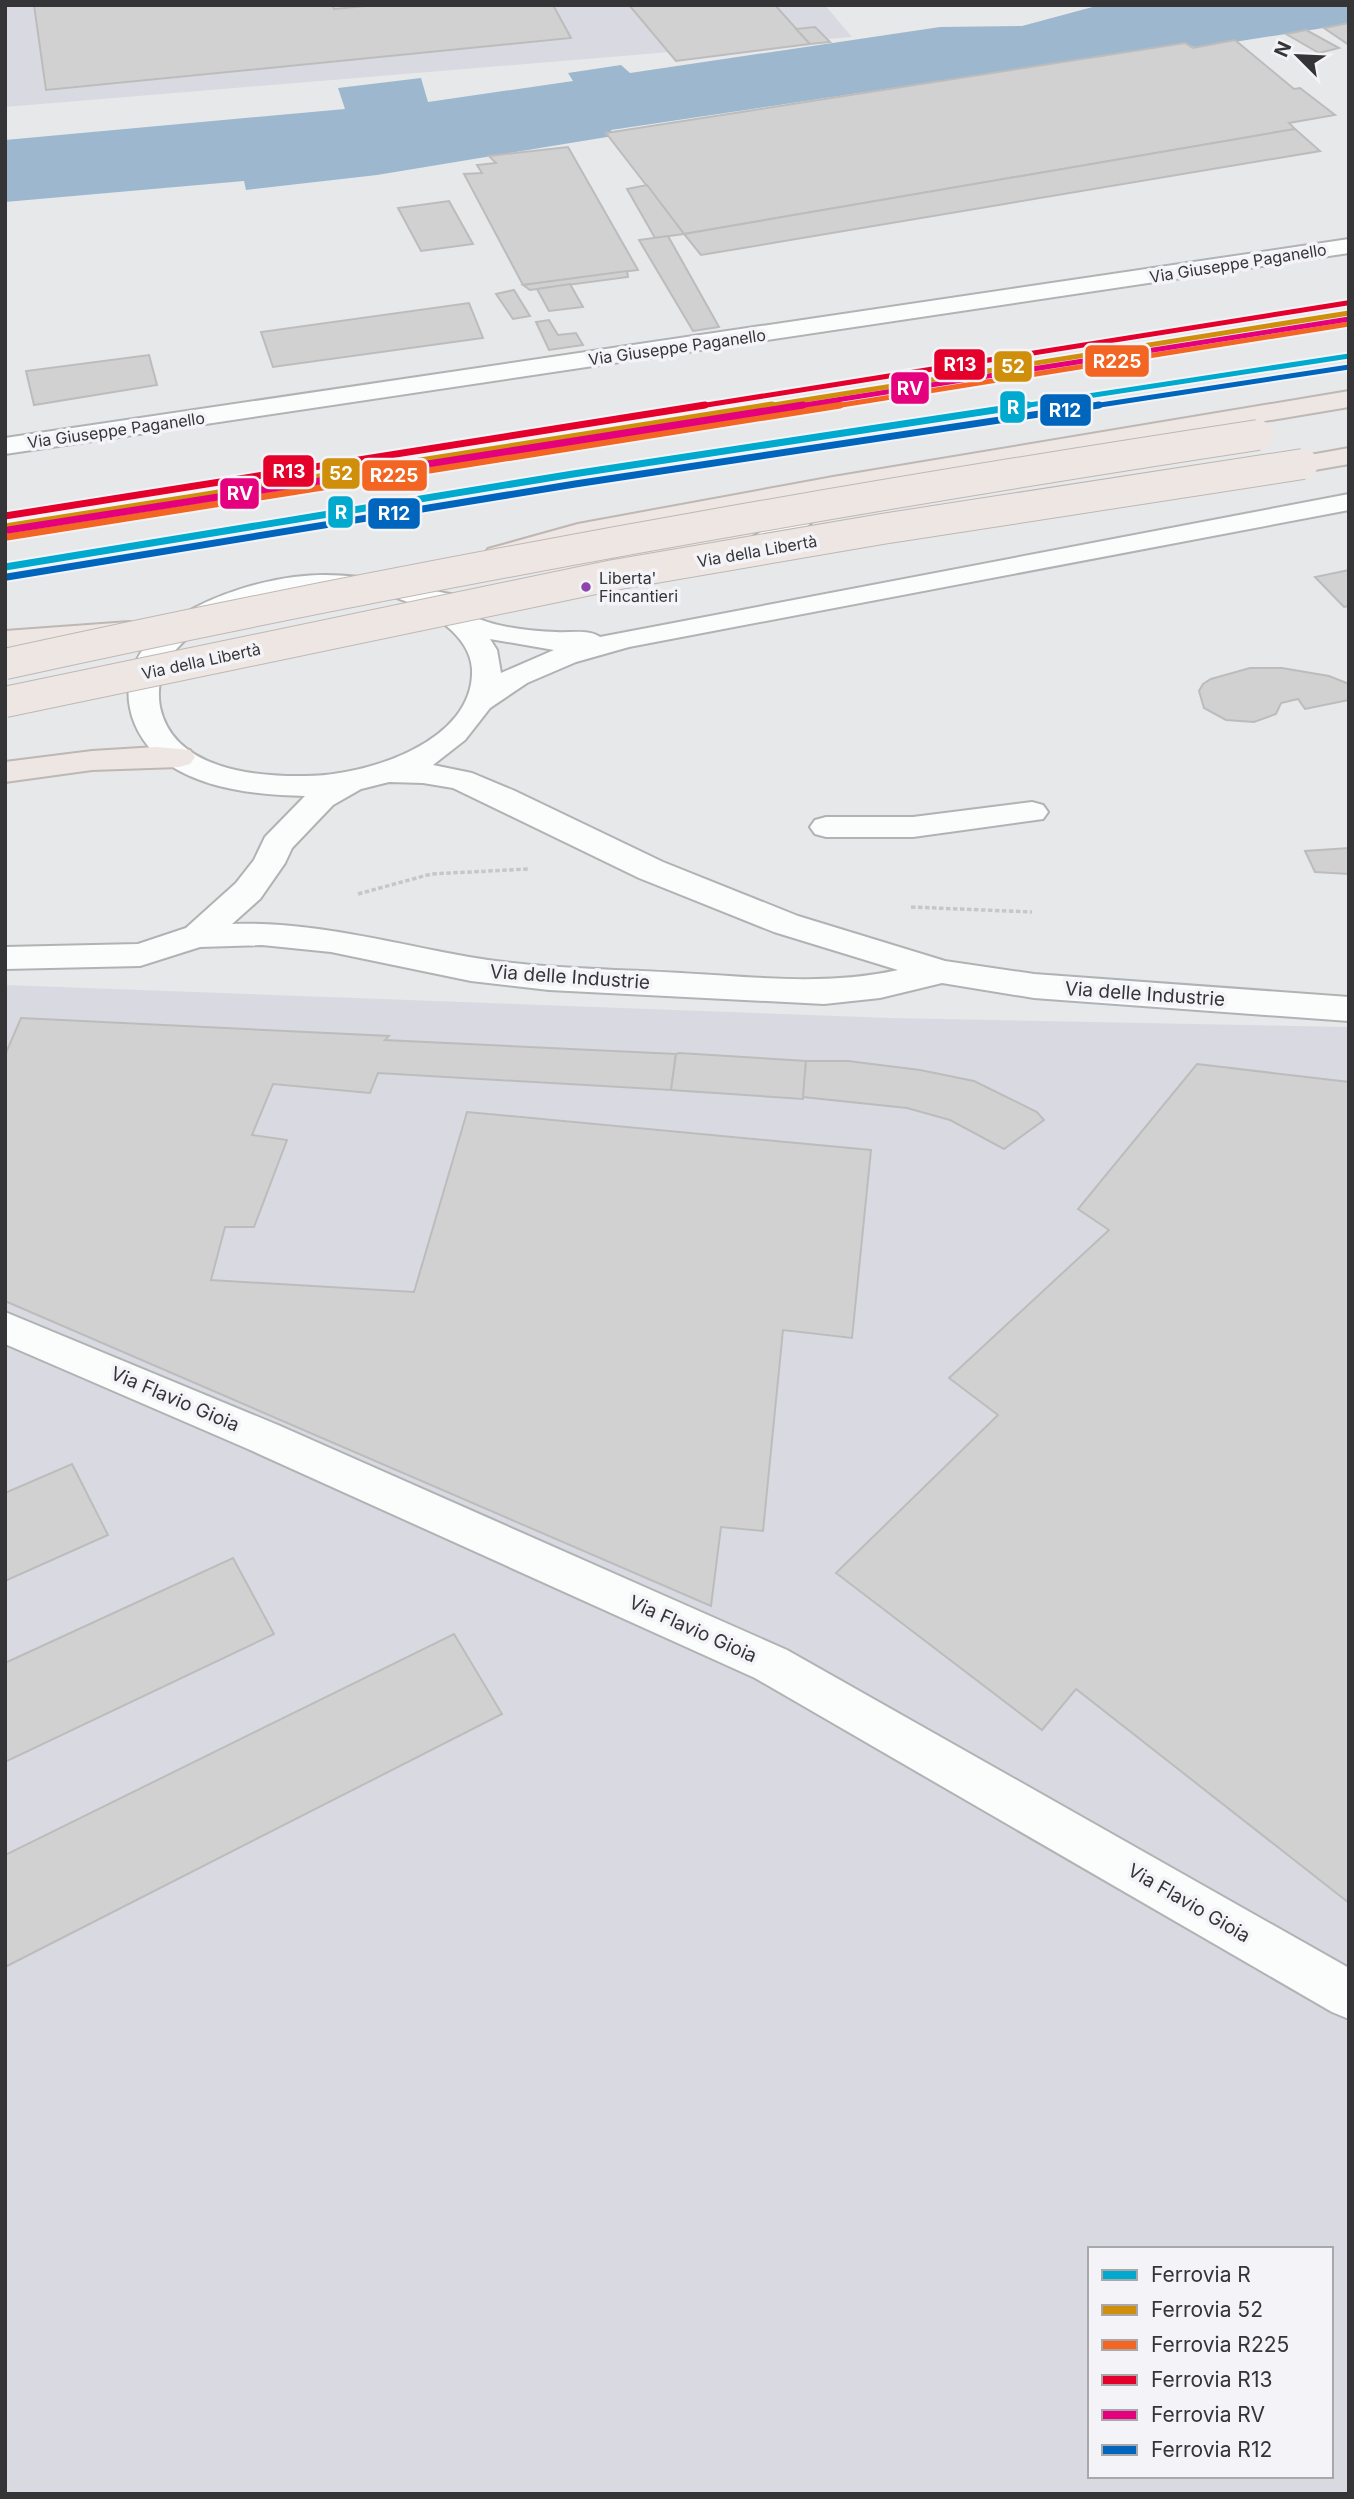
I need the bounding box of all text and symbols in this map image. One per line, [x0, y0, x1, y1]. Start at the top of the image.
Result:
north arrow [1263, 21, 1333, 91]
text: N [1269, 38, 1296, 61]
street label: Via Giuseppe Paganello [1148, 239, 1328, 287]
street label: Via Giuseppe Paganello [587, 325, 767, 369]
line badge: R225 [1084, 344, 1150, 378]
line badge: R13 [933, 348, 986, 381]
line badge: 52 [993, 350, 1033, 383]
text: R225 [1093, 350, 1141, 373]
text: R13 [944, 353, 976, 376]
text: 52 [1001, 355, 1025, 378]
line badge: RV [890, 371, 930, 405]
text: RV [897, 377, 923, 400]
line badge: R [999, 390, 1026, 424]
line badge: R12 [1039, 393, 1092, 427]
text: R [1007, 396, 1020, 419]
text: R12 [1049, 399, 1081, 422]
street label: Via Giuseppe Paganello [26, 408, 206, 452]
line badge: R13 [262, 454, 315, 488]
line badge: 52 [321, 457, 361, 490]
line badge: R225 [361, 459, 428, 492]
text: R13 [273, 460, 305, 483]
text: 52 [329, 462, 353, 485]
text: R225 [370, 464, 418, 487]
line badge: RV [219, 477, 260, 510]
text: RV [227, 482, 253, 505]
line badge: R [327, 495, 354, 529]
line badge: R12 [367, 497, 421, 530]
text: R [335, 501, 348, 524]
text: R12 [378, 502, 410, 525]
street label: Via della Libertà [695, 531, 819, 571]
place label: Liberta' Fincantieri [599, 568, 678, 606]
marker: Liberta' Fincantieri [579, 580, 593, 594]
street label: Via della Libertà [140, 639, 262, 683]
street label: Via delle Industrie [489, 960, 651, 994]
street label: Via delle Industrie [1064, 977, 1226, 1011]
street label: Via Flavio Gioia [107, 1362, 243, 1436]
street label: Via Flavio Gioia [626, 1591, 760, 1667]
street label: Via Flavio Gioia [1124, 1859, 1254, 1947]
legend [1088, 2247, 1333, 2478]
text: Ferrovia R [1151, 2262, 1251, 2287]
text: Ferrovia 52 [1151, 2297, 1263, 2322]
text: Ferrovia R225 [1151, 2332, 1289, 2357]
text: Ferrovia R13 [1151, 2367, 1272, 2392]
text: Ferrovia RV [1151, 2402, 1265, 2427]
text: Ferrovia R12 [1151, 2437, 1272, 2462]

